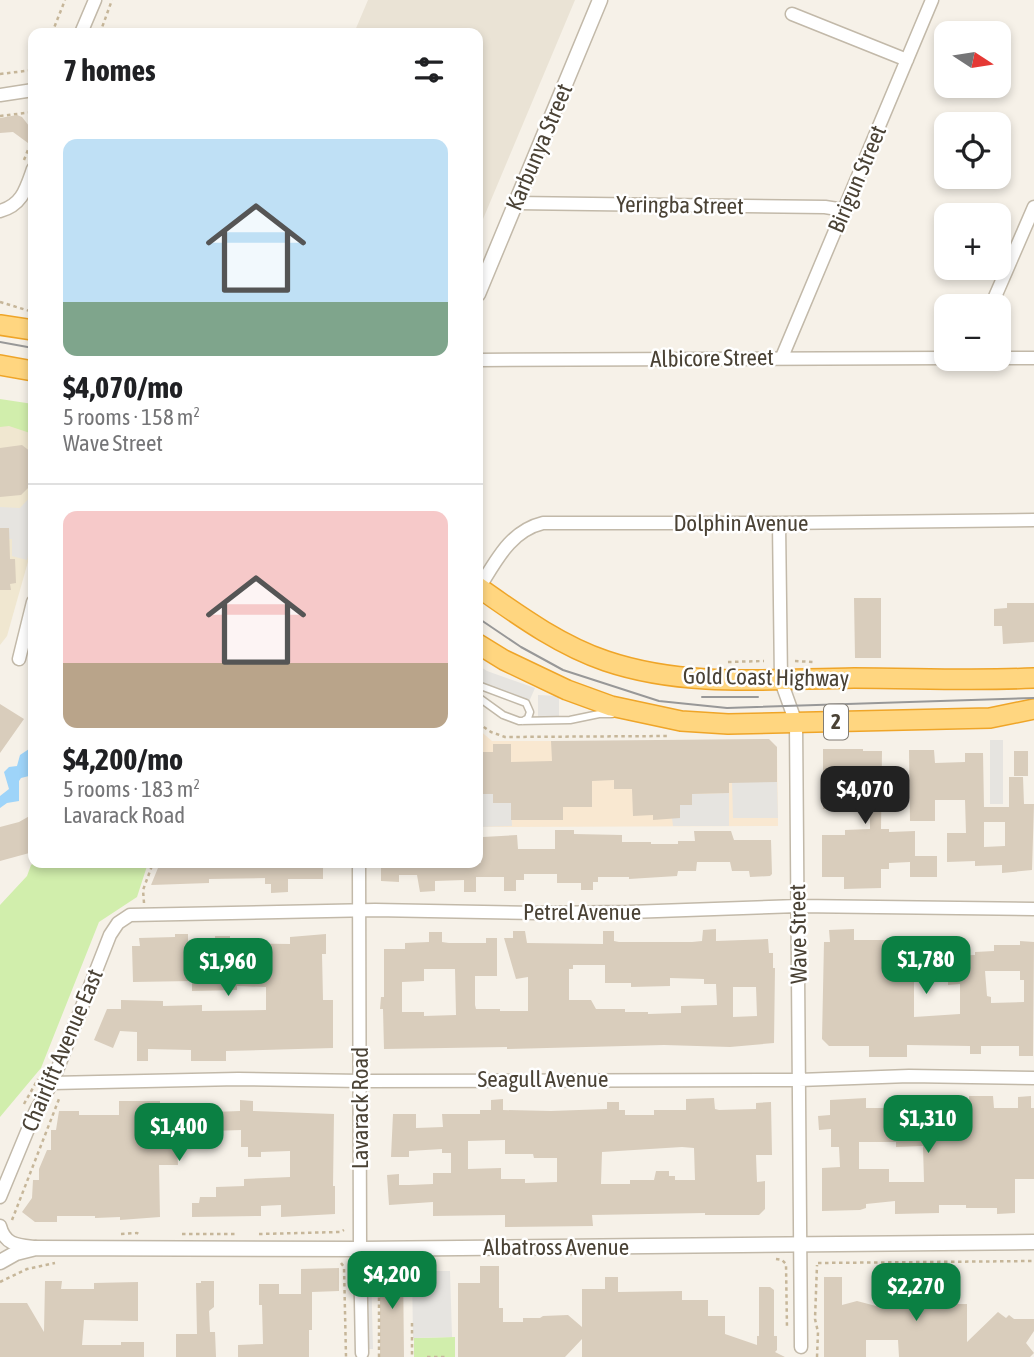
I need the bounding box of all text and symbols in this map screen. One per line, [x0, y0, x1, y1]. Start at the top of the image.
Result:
north arrow [934, 21, 1012, 98]
map controls [934, 21, 1011, 371]
icon: filters [410, 51, 448, 89]
text: 7 homes [63, 53, 156, 87]
street label: Karbunya Street [501, 80, 577, 214]
button: locate [934, 112, 1011, 189]
street label: Birigun Street [823, 121, 891, 237]
icon: home [193, 185, 319, 311]
street label: Yeringba Street [616, 191, 744, 219]
button: + [934, 203, 1011, 280]
button: − [934, 294, 1011, 371]
street label: Albicore Street [650, 344, 774, 372]
text: $4,070/mo [63, 370, 183, 404]
text: 5 rooms · 158 m² [63, 404, 200, 430]
text: Wave Street [63, 430, 163, 456]
street label: Dolphin Avenue [673, 510, 809, 536]
icon: home [193, 557, 319, 683]
street label: Gold Coast Highway [683, 663, 849, 691]
road number: 2 [824, 704, 848, 740]
text: $4,200/mo [63, 742, 183, 776]
pin: $4,070 [808, 766, 922, 826]
text: 5 rooms · 183 m² [63, 776, 200, 802]
text: $4,070 [837, 776, 894, 802]
text: Lavarack Road [63, 802, 185, 828]
street label: Wave Street [784, 884, 812, 984]
street label: Petrel Avenue [523, 899, 641, 925]
pin: $1,780 [869, 936, 983, 996]
pin: $1,960 [171, 939, 285, 998]
text: $1,780 [898, 946, 955, 972]
text: $1,960 [200, 948, 257, 974]
street label: Chairlift Avenue East [16, 965, 108, 1135]
street label: Lavarack Road [347, 1047, 373, 1169]
street label: Seagull Avenue [478, 1066, 608, 1092]
pin: $1,310 [871, 1096, 985, 1155]
pin: $1,400 [122, 1104, 236, 1163]
text: $1,310 [900, 1105, 957, 1131]
text: $1,400 [151, 1113, 208, 1139]
street label: Albatross Avenue [483, 1234, 629, 1260]
pin: $4,200 [335, 1252, 449, 1311]
text: $4,200 [364, 1261, 421, 1287]
pin: $2,270 [859, 1264, 973, 1323]
text: $2,270 [888, 1273, 945, 1299]

